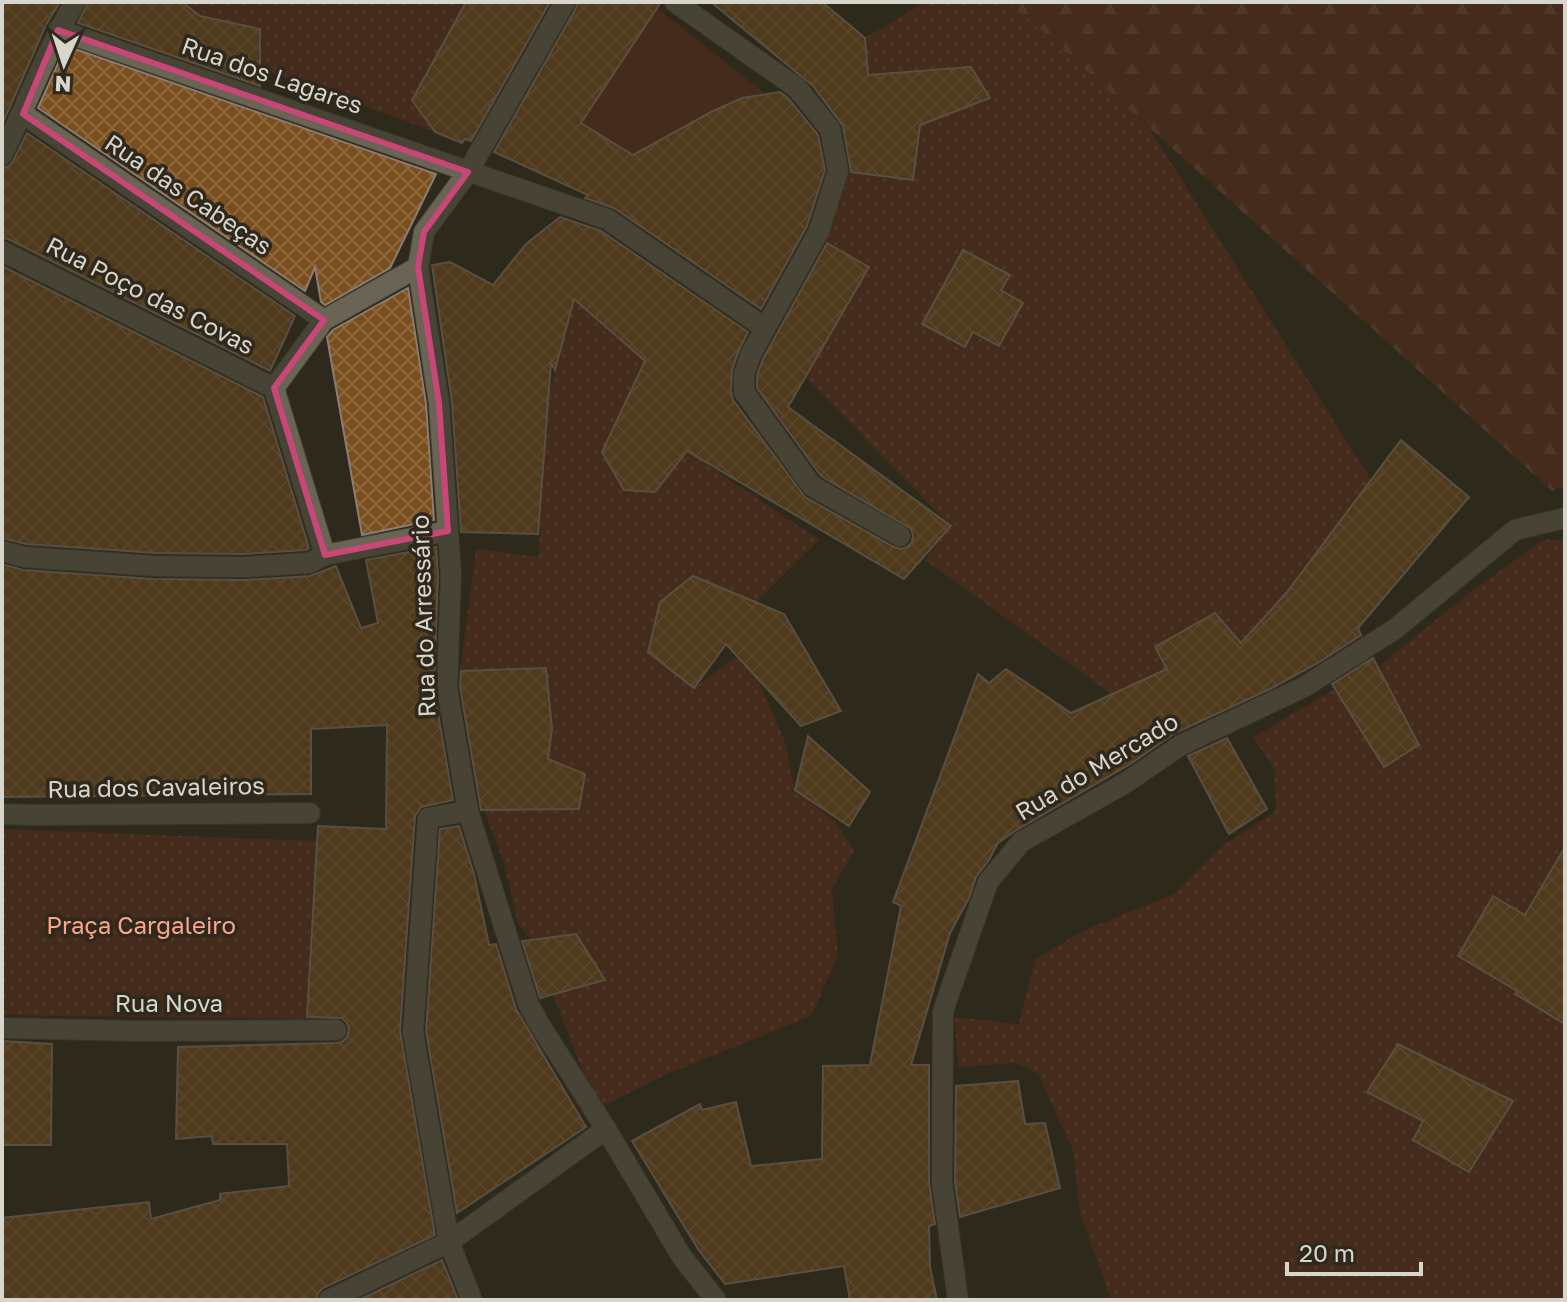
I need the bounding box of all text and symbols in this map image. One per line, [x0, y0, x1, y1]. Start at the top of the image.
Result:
north arrow [24, 24, 104, 104]
street label: Rua dos Lagares [178, 30, 367, 119]
text: N [54, 71, 72, 98]
street label: Rua das Cabeças [100, 127, 278, 260]
street label: Rua Poço das Covas [42, 230, 260, 360]
street label: Rua do Arressário [404, 514, 441, 718]
street label: Rua do Mercado [1010, 706, 1183, 826]
street label: Rua dos Cavaleiros [47, 770, 265, 803]
park label: Praça Cargaleiro [46, 910, 236, 939]
street label: Rua Nova [115, 988, 223, 1017]
scale bar [1287, 1226, 1421, 1276]
text: 20 m [1299, 1238, 1355, 1267]

